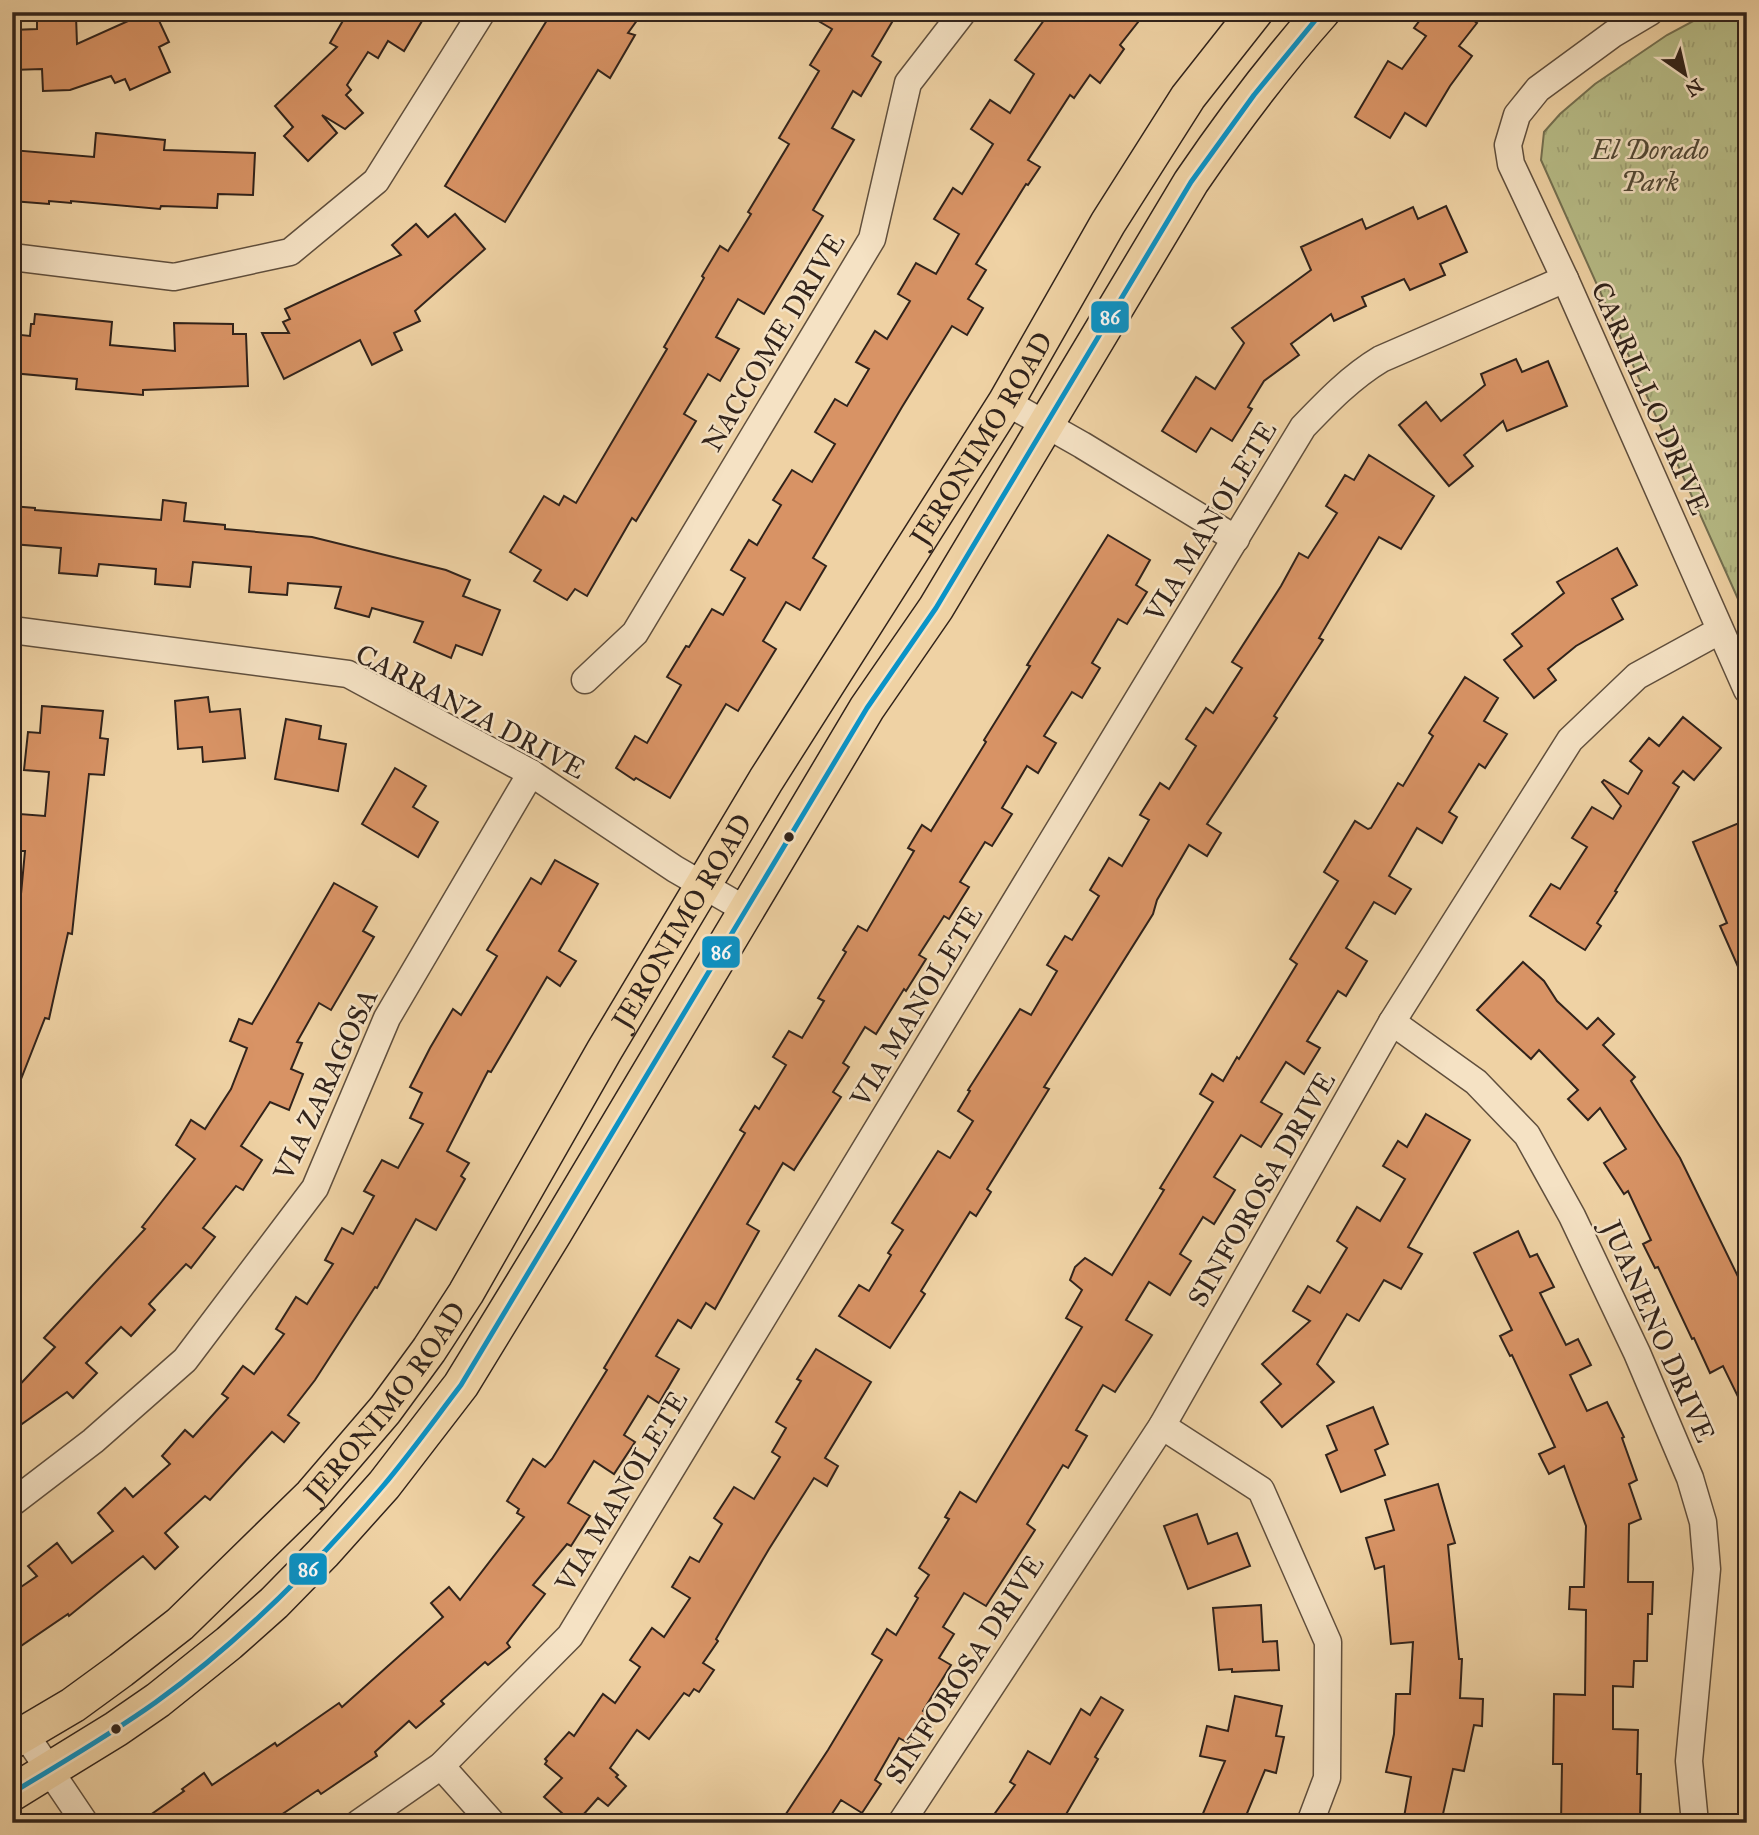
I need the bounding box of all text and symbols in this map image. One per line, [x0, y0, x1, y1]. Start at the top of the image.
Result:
north arrow [1650, 38, 1720, 108]
text: N [1681, 74, 1707, 102]
park label: El Dorado Park [1590, 132, 1709, 199]
street label: NACCOME DRIVE [694, 227, 853, 458]
street label: CARRILLO DRIVE [1583, 276, 1718, 520]
line badge: 86 [1090, 300, 1130, 334]
text: 86 [1100, 306, 1121, 329]
street label: JERONIMO ROAD [901, 326, 1060, 555]
street label: VIA MANOLETE [1136, 414, 1284, 629]
street label: CARRANZA DRIVE [350, 636, 592, 787]
street label: JERONIMO ROAD [603, 807, 760, 1038]
unlabelled marker [782, 830, 796, 844]
street label: VIA MANOLETE [842, 899, 990, 1114]
line badge: 86 [701, 935, 741, 969]
text: 86 [711, 941, 732, 964]
street label: VIA ZARAGOSA [265, 983, 385, 1186]
street label: SINFOROSA DRIVE [1180, 1065, 1343, 1313]
street label: JUANENO DRIVE [1593, 1212, 1723, 1447]
street label: JERONIMO ROAD [295, 1295, 474, 1512]
street label: VIA MANOLETE [547, 1384, 695, 1599]
street label: SINFOROSA DRIVE [877, 1548, 1051, 1790]
line badge: 86 [288, 1552, 328, 1586]
text: 86 [298, 1558, 319, 1581]
unlabelled marker [109, 1722, 123, 1736]

